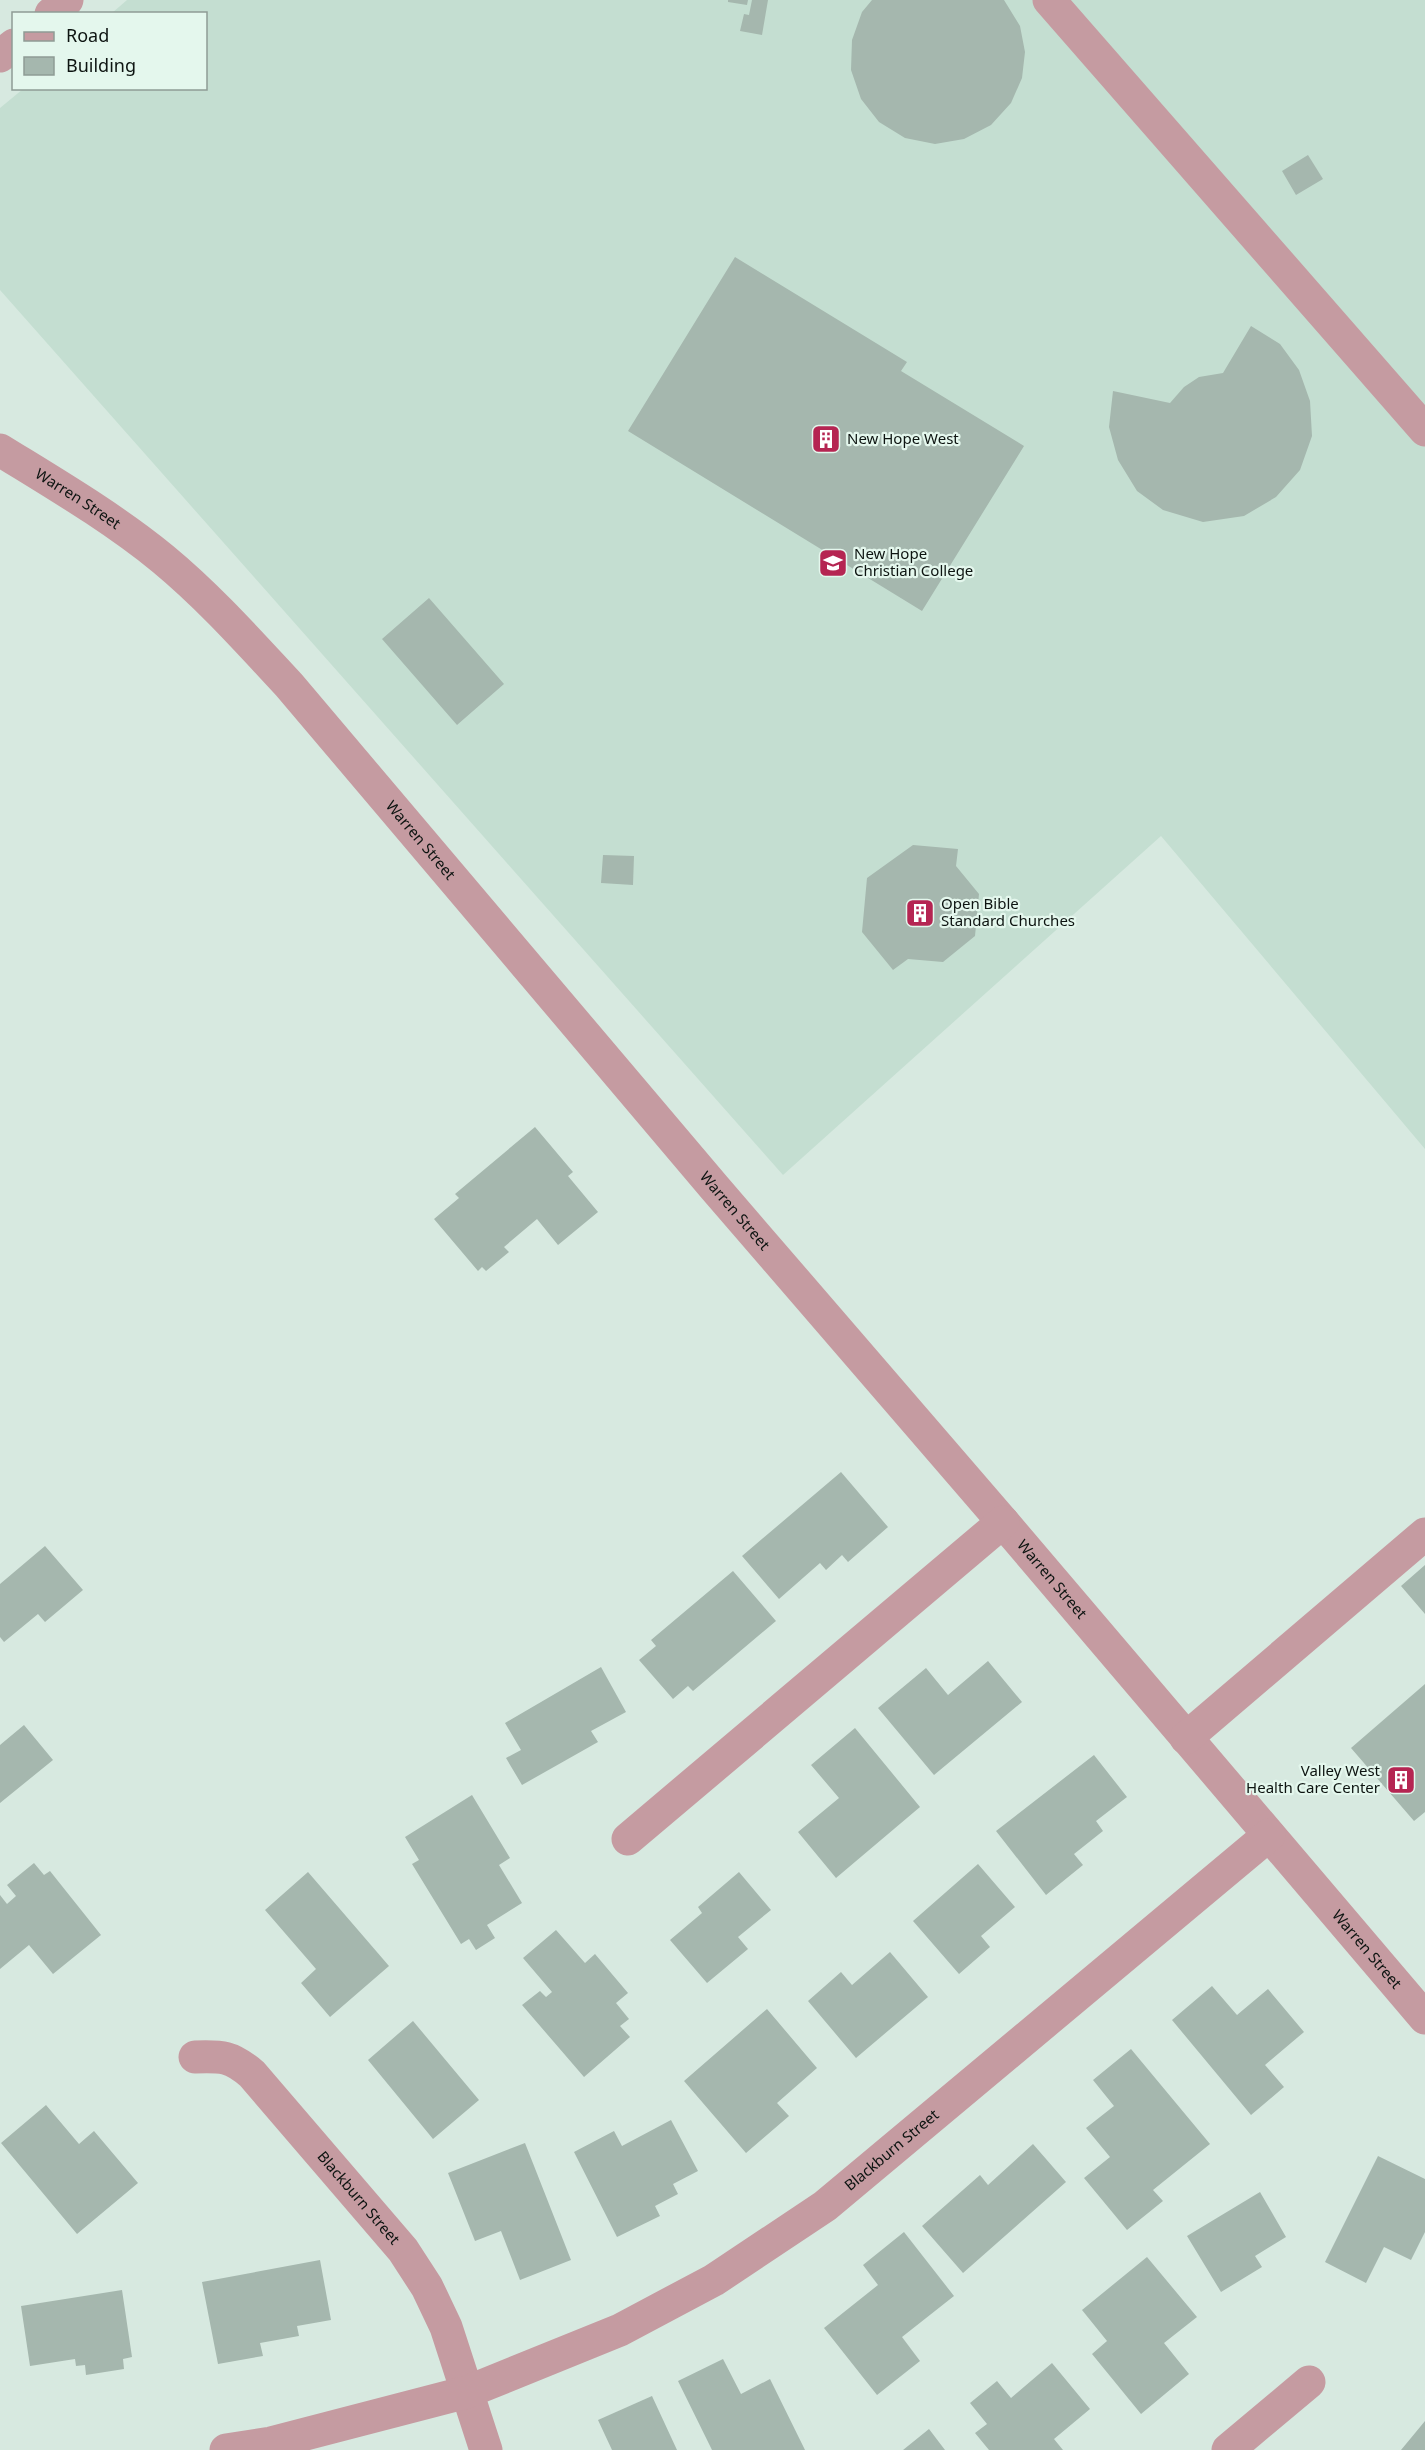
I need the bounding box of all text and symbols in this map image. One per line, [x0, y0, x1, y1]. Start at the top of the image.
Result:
legend [12, 12, 207, 90]
text: Road [66, 23, 109, 47]
text: Building [66, 53, 136, 77]
building icon: New Hope West [810, 423, 842, 455]
place label: New Hope West [847, 428, 959, 448]
street label: Warren Street [32, 463, 126, 533]
place label: New Hope Christian College [854, 543, 973, 580]
school or university icon: New Hope Christian College [817, 547, 849, 579]
street label: Warren Street [382, 796, 461, 884]
place label: Open Bible Standard Churches [941, 893, 1075, 930]
building icon: Open Bible Standard Churches [904, 897, 936, 929]
street label: Warren Street [696, 1167, 775, 1254]
street label: Warren Street [1013, 1535, 1092, 1623]
place label: Valley West Health Care Center [1246, 1760, 1381, 1797]
building icon: Valley West Health Care Center [1385, 1764, 1417, 1796]
street label: Warren Street [1328, 1905, 1407, 1993]
street label: Blackburn Street [840, 2104, 943, 2195]
street label: Blackburn Street [313, 2146, 405, 2249]

